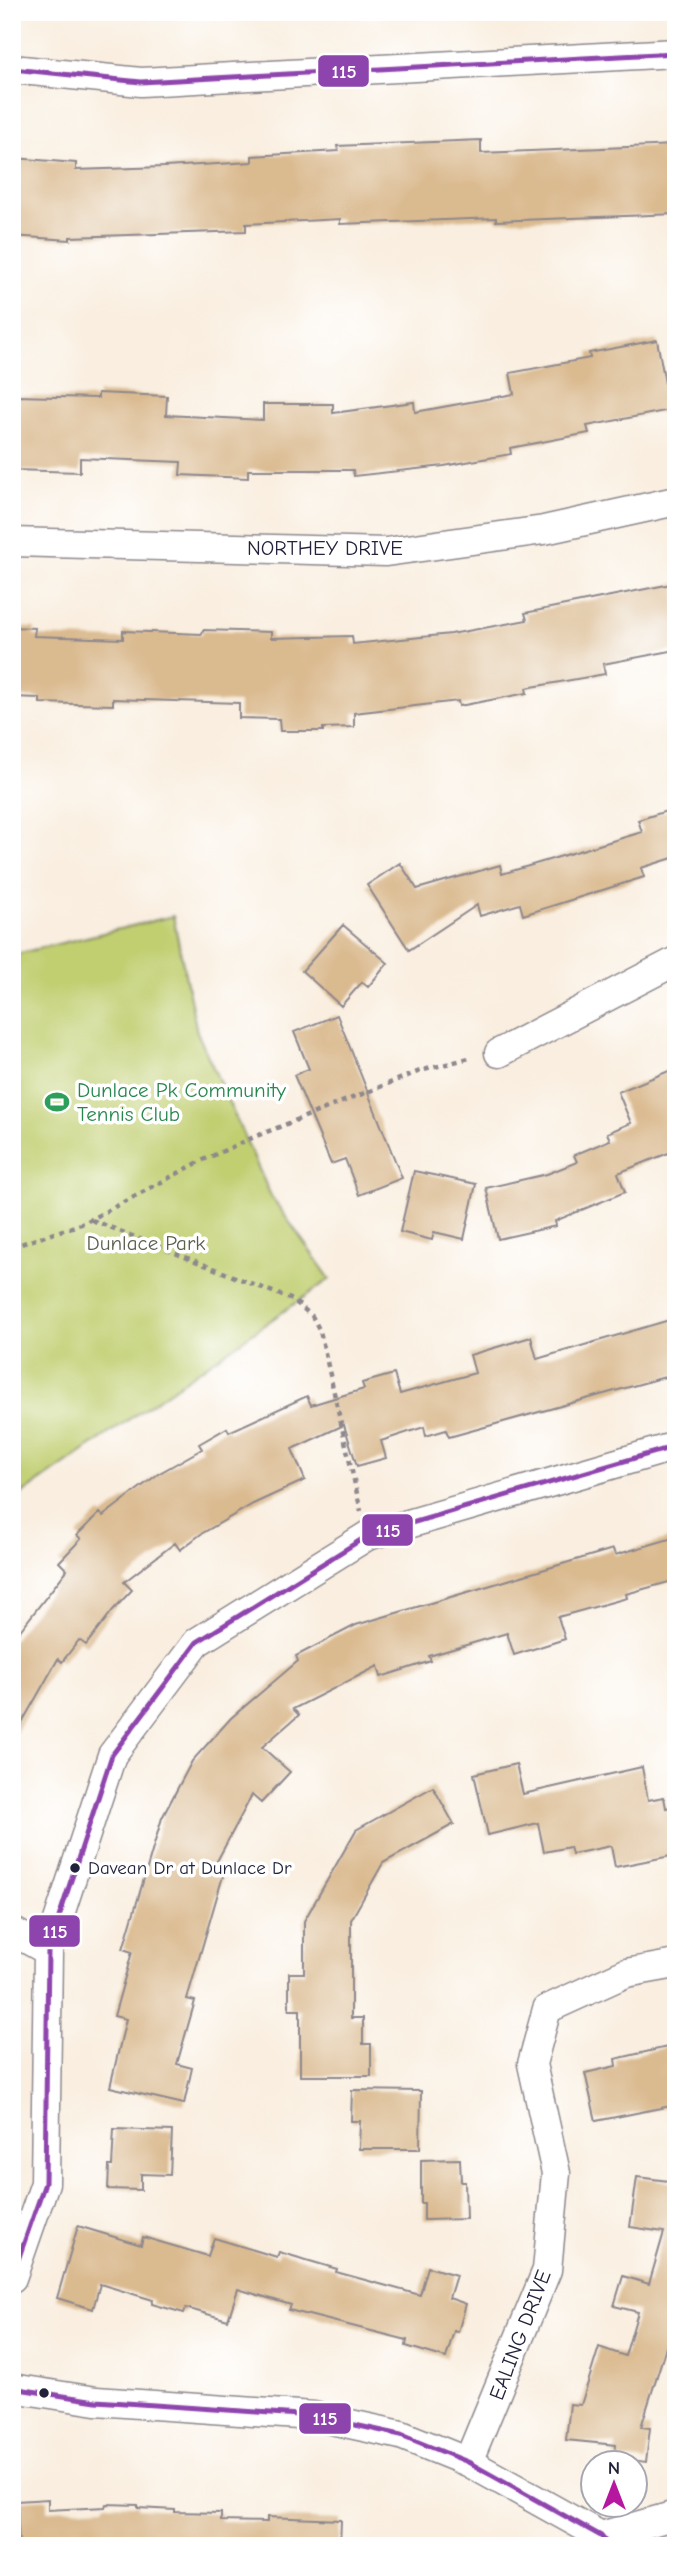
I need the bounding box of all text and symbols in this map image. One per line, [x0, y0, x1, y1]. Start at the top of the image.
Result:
line badge: 115 [317, 54, 370, 88]
text: 115 [331, 61, 357, 83]
street label: NORTHEY DRIVE [247, 536, 403, 560]
place label: Dunlace Pk Community Tennis Club [77, 1078, 286, 1126]
sports icon: Dunlace Pk Community Tennis Club [43, 1088, 71, 1116]
park label: Dunlace Park [87, 1231, 205, 1255]
line badge: 115 [361, 1513, 414, 1547]
text: 115 [375, 1520, 401, 1542]
place label: Davean Dr at Dunlace Dr [88, 1857, 292, 1879]
marker: Davean Dr at Dunlace Dr [68, 1861, 82, 1875]
line badge: 115 [28, 1914, 81, 1948]
text: 115 [42, 1921, 68, 1943]
street label: EALING DRIVE [484, 2267, 556, 2403]
unlabelled marker [37, 2386, 51, 2400]
line badge: 115 [298, 2402, 352, 2435]
text: 115 [312, 2408, 338, 2430]
north arrow [580, 2450, 650, 2520]
text: N [608, 2457, 620, 2479]

